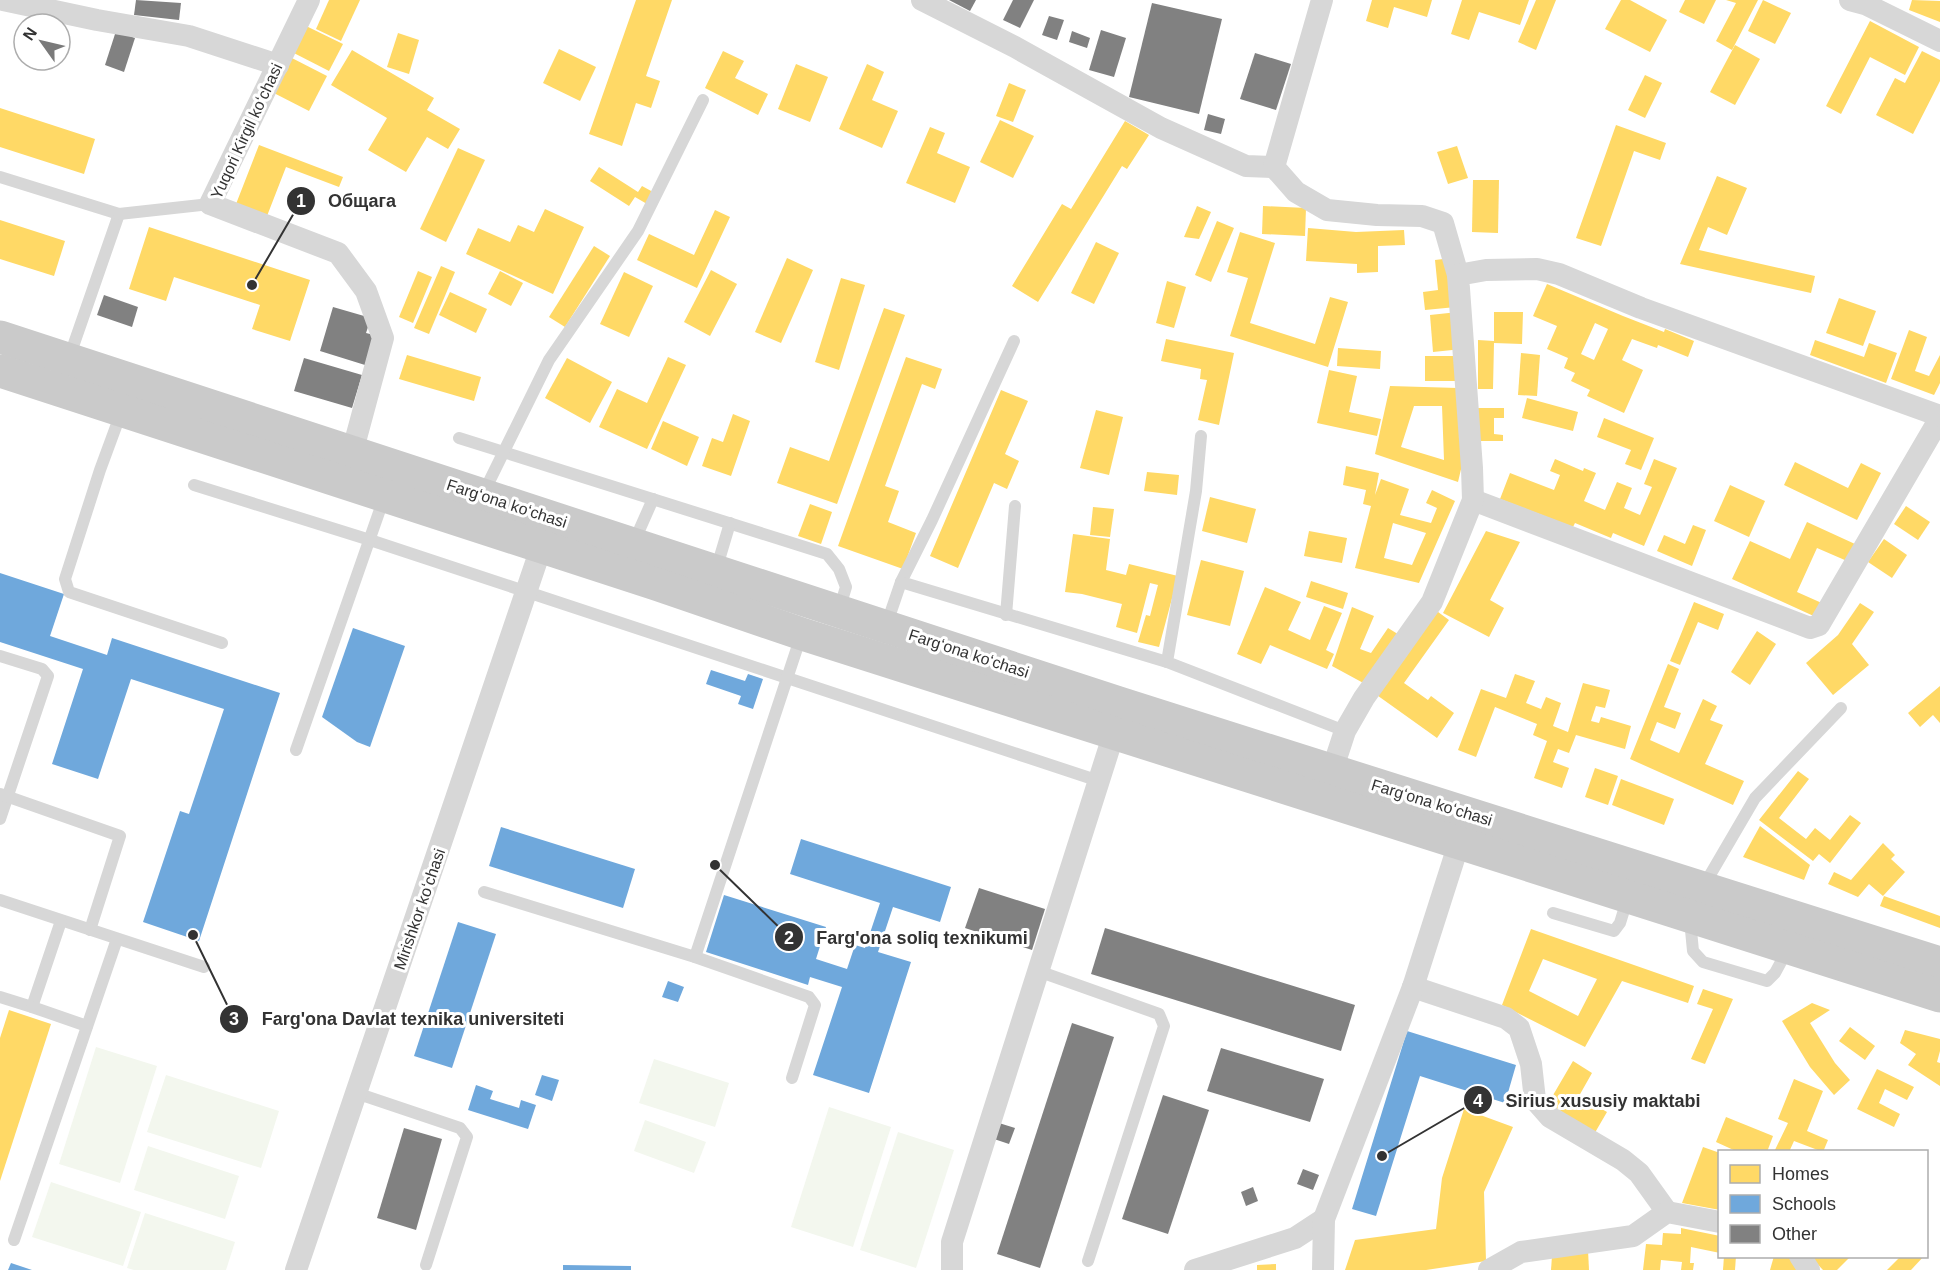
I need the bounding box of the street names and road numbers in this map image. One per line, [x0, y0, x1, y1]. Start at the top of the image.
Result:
street label: Yuqori Kirgil koʻchasi [208, 61, 285, 202]
street label: Fargʻona koʻchasi [445, 476, 569, 531]
street label: Fargʻona koʻchasi [907, 626, 1031, 681]
street label: Fargʻona koʻchasi [1369, 776, 1494, 829]
street label: Mirishkor koʻchasi [391, 846, 448, 972]

